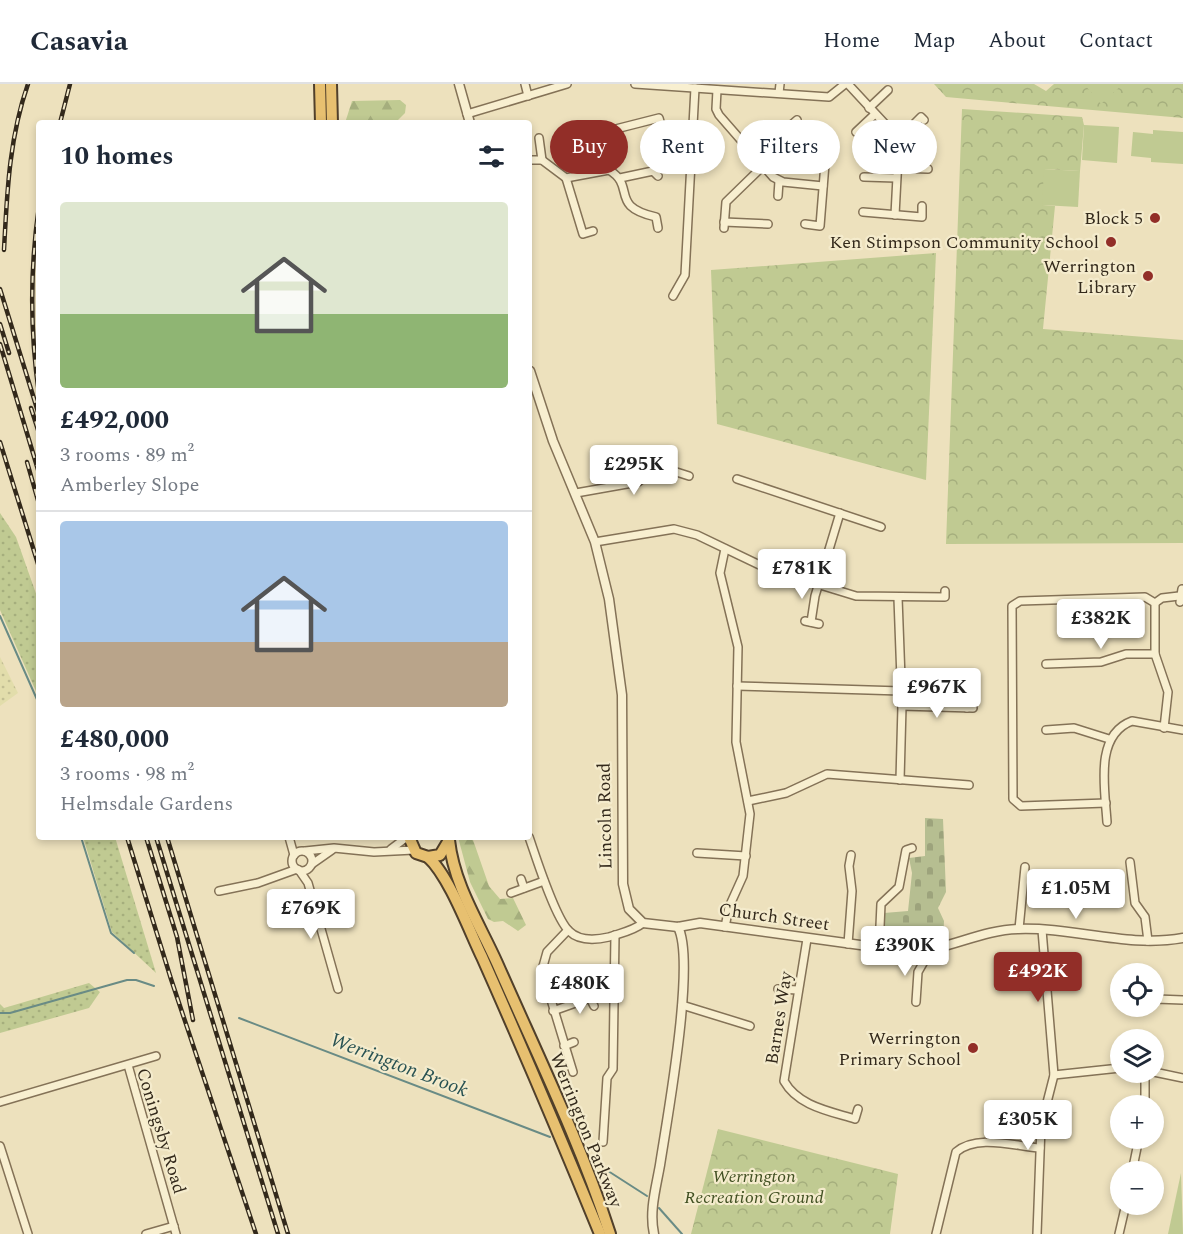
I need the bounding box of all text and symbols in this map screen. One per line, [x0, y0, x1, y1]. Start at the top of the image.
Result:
text: Casavia [30, 20, 128, 63]
text: Home [823, 25, 880, 57]
text: Map [913, 25, 955, 57]
text: About [988, 25, 1046, 57]
text: Contact [1079, 25, 1153, 57]
chip: Buy [550, 120, 628, 174]
chip: Rent [640, 120, 725, 174]
chip: Filters [737, 120, 840, 174]
chip: New [852, 120, 937, 174]
text: 10 homes [60, 136, 174, 176]
icon: filters [475, 140, 508, 173]
place label: Block 5 [1084, 205, 1143, 232]
marker: Block 5 [1148, 211, 1162, 225]
place label: Ken Stimpson Community School [830, 229, 1099, 256]
marker: Ken Stimpson Community School [1104, 235, 1118, 249]
icon: home [230, 241, 338, 349]
place label: Werrington Library [1043, 253, 1137, 301]
marker: Werrington Library [1141, 269, 1155, 283]
text: £492,000 [60, 400, 169, 440]
text: 3 rooms · 89 m² [60, 440, 194, 470]
pin: £295K [592, 445, 676, 496]
text: £295K [604, 449, 664, 479]
text: Amberley Slope [60, 470, 200, 500]
pin: £781K [760, 549, 844, 600]
text: £781K [772, 553, 832, 583]
icon: home [230, 560, 338, 668]
pin: £382K [1059, 599, 1143, 650]
text: £382K [1071, 603, 1131, 633]
pin: £967K [895, 668, 979, 719]
text: £967K [907, 672, 967, 702]
text: £480,000 [60, 719, 169, 759]
text: 3 rooms · 98 m² [60, 759, 194, 789]
street label: Lincoln Road [591, 762, 619, 870]
text: Helmsdale Gardens [60, 789, 233, 819]
pin: £1.05M [1027, 869, 1125, 920]
text: £1.05M [1041, 873, 1111, 903]
pin: £769K [269, 889, 353, 940]
text: £769K [281, 893, 341, 923]
street label: Church Street [717, 896, 831, 938]
pin: £390K [863, 926, 947, 977]
text: £390K [875, 930, 935, 960]
pin: £492K [996, 952, 1080, 1003]
text: £492K [1008, 956, 1068, 986]
map controls [1110, 963, 1164, 1215]
button: locate [1110, 963, 1164, 1017]
pin: £480K [538, 964, 622, 1015]
text: £480K [550, 968, 610, 998]
street label: Barnes Way [758, 968, 800, 1066]
water label: Werrington Brook [325, 1025, 473, 1105]
place label: Werrington Primary School [839, 1025, 961, 1073]
button: layers [1110, 1029, 1164, 1083]
marker: Werrington Primary School [966, 1041, 980, 1055]
street label: Werrington Parkway [543, 1048, 630, 1213]
street label: Coningsby Road [129, 1065, 193, 1197]
button: + [1110, 1095, 1164, 1149]
pin: £305K [986, 1100, 1070, 1151]
text: £305K [998, 1104, 1058, 1134]
button: − [1110, 1161, 1164, 1215]
park label: Werrington Recreation Ground [684, 1163, 824, 1211]

